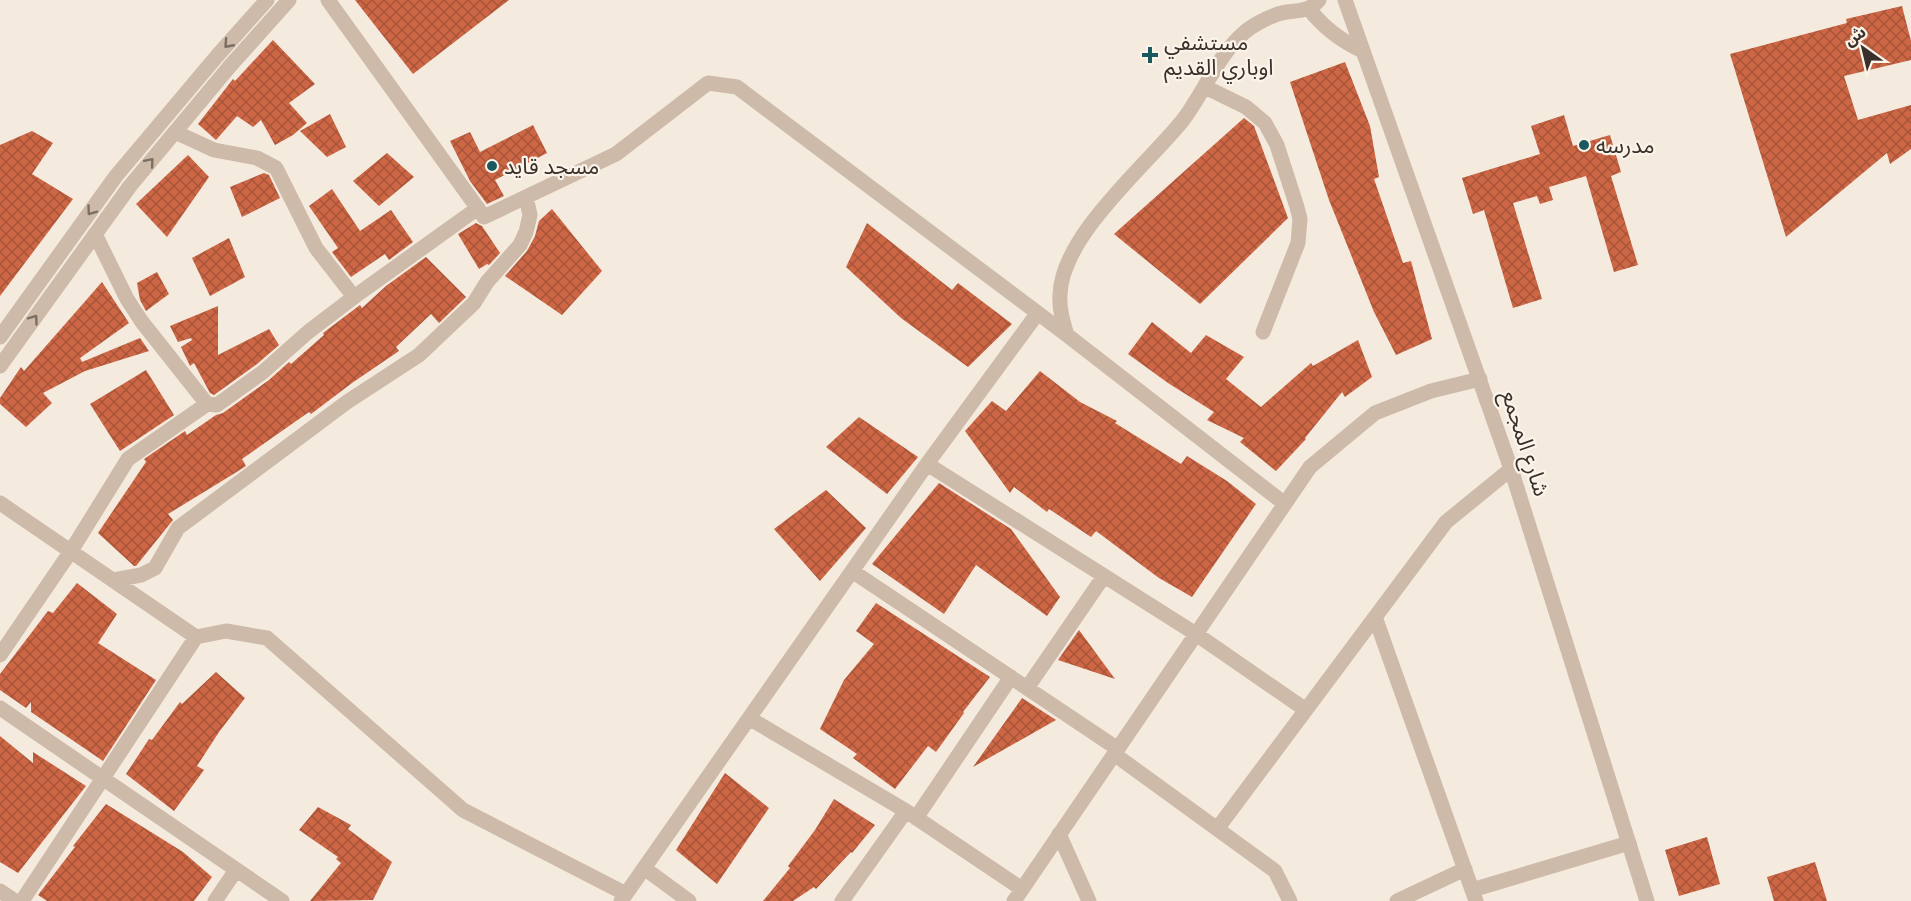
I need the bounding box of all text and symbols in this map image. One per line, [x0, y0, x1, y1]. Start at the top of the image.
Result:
north arrow [1833, 18, 1893, 78]
text: ش [1840, 21, 1869, 50]
place label: مستشفي اوباري القديم [1164, 28, 1274, 84]
one-way arrow [224, 36, 235, 47]
marker: مستشفي اوباري القديم [1141, 46, 1159, 64]
place label: مدرسه [1596, 131, 1655, 159]
marker: مدرسه [1577, 138, 1591, 152]
place label: مسجد قايد [504, 152, 599, 178]
one-way arrow [142, 158, 153, 169]
marker: مسجد قايد [485, 159, 499, 173]
one-way arrow [87, 204, 98, 215]
one-way arrow [27, 314, 38, 325]
street label: شارع المجمع [1493, 386, 1556, 501]

